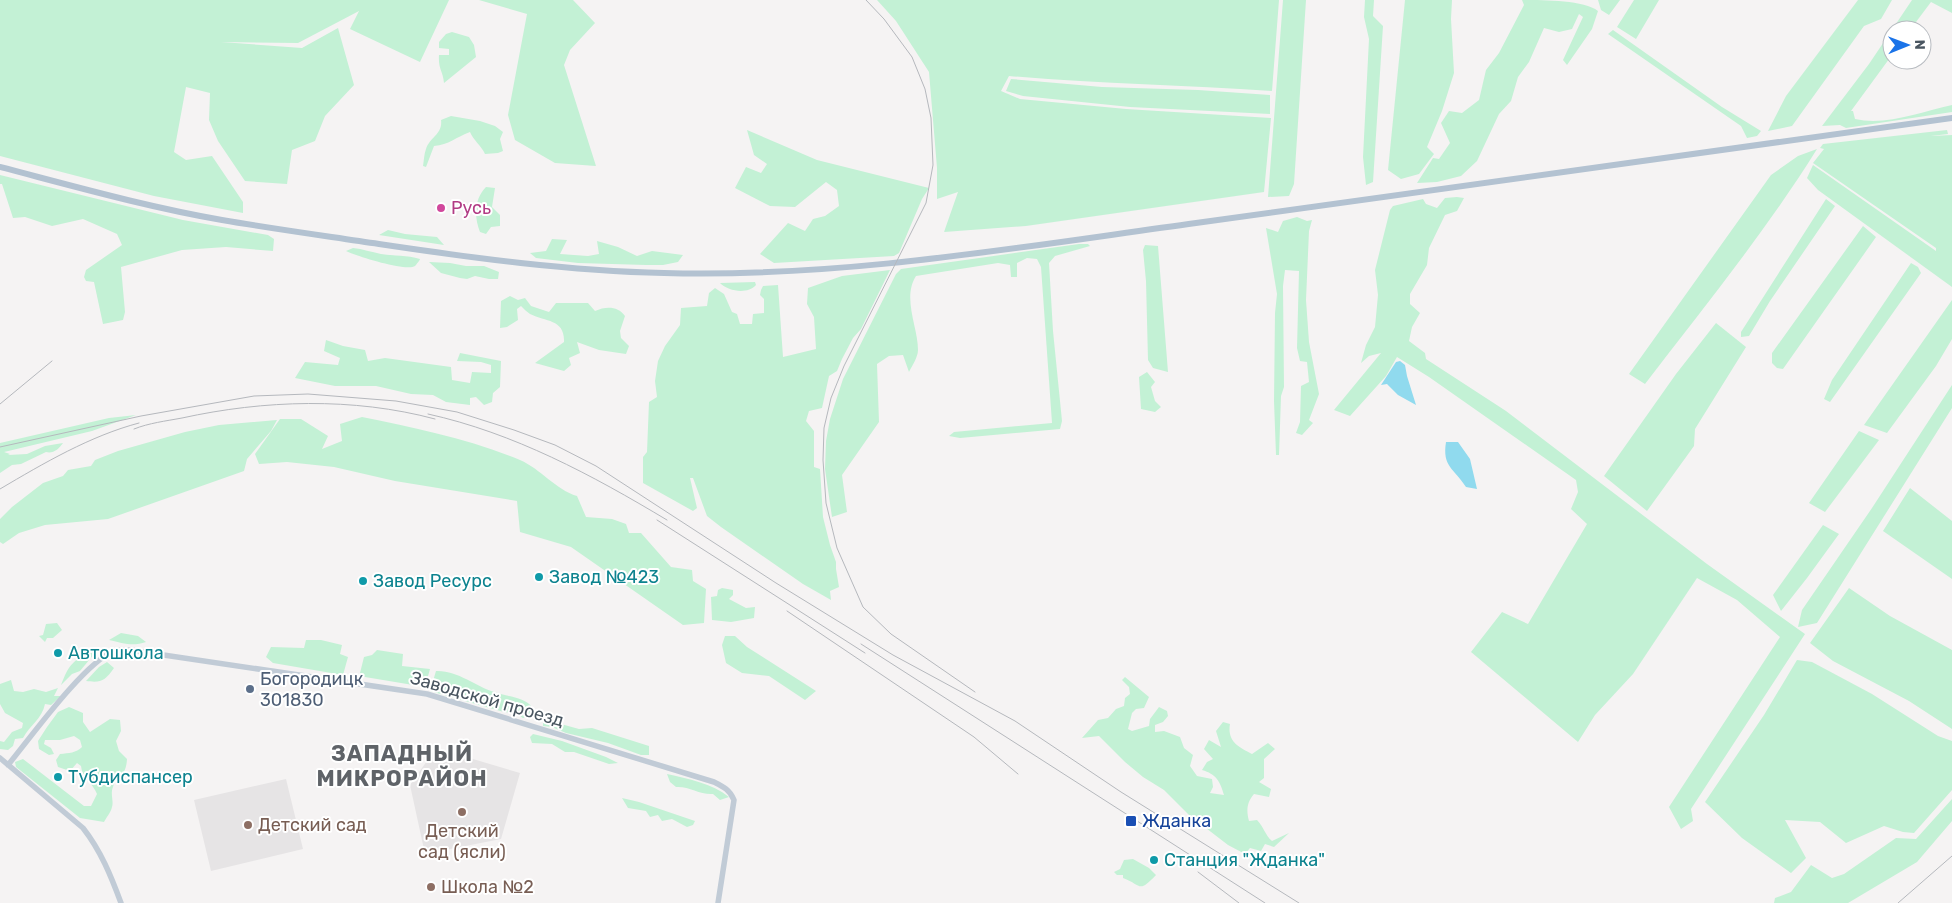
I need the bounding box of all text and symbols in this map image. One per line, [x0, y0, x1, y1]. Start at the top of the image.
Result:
north arrow [1882, 20, 1932, 70]
text: N [1911, 40, 1928, 50]
place label: Русь [451, 197, 491, 219]
marker: Русь [435, 202, 447, 214]
place label: Завод №423 [549, 566, 659, 588]
place label: Завод Ресурс [373, 570, 492, 592]
marker: Завод №423 [533, 571, 545, 583]
marker: Завод Ресурс [357, 575, 369, 587]
place label: Автошкола [68, 642, 164, 664]
marker: Автошкола [52, 647, 64, 659]
street label: Заводской проезд [408, 667, 567, 732]
place label: Богородицк 301830 [260, 668, 364, 711]
marker: Богородицк 301830 [244, 683, 256, 695]
district label: ЗАПАДНЫЙ МИКРОРАЙОН [316, 740, 488, 792]
place label: Тубдиспансер [68, 766, 193, 788]
marker: Тубдиспансер [52, 771, 64, 783]
marker: Детский сад (ясли) [456, 806, 468, 818]
place label: Жданка [1142, 810, 1211, 832]
place label: Детский сад [258, 814, 367, 836]
marker: Жданка [1124, 814, 1138, 828]
marker: Детский сад [242, 819, 254, 831]
place label: Детский сад (ясли) [418, 820, 506, 863]
place label: Станция "Жданка" [1164, 849, 1325, 871]
marker: Станция "Жданка" [1148, 854, 1160, 866]
place label: Школа №2 [441, 876, 534, 898]
marker: Школа №2 [425, 881, 437, 893]

